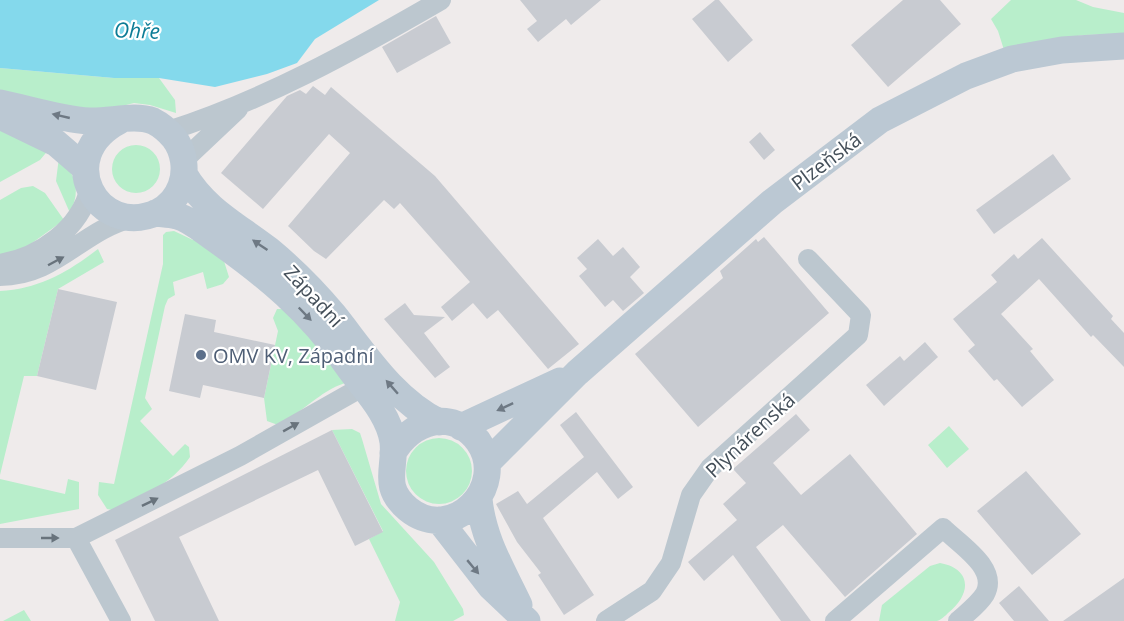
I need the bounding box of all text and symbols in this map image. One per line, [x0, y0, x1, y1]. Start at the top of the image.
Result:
water label: Ohře [114, 15, 160, 45]
one-way arrow [52, 111, 71, 120]
street label: Plzeňská [785, 126, 867, 196]
one-way arrow [252, 239, 269, 250]
one-way arrow [47, 256, 64, 266]
street label: Západní [278, 259, 350, 333]
one-way arrow [297, 306, 311, 320]
place label: OMV KV, Západní [213, 342, 375, 369]
marker: OMV KV, Západní [194, 348, 208, 362]
one-way arrow [386, 379, 399, 395]
street label: Plynárenská [699, 386, 801, 484]
one-way arrow [497, 403, 514, 412]
one-way arrow [283, 422, 299, 433]
one-way arrow [141, 497, 158, 506]
one-way arrow [40, 533, 59, 543]
one-way arrow [466, 559, 479, 574]

